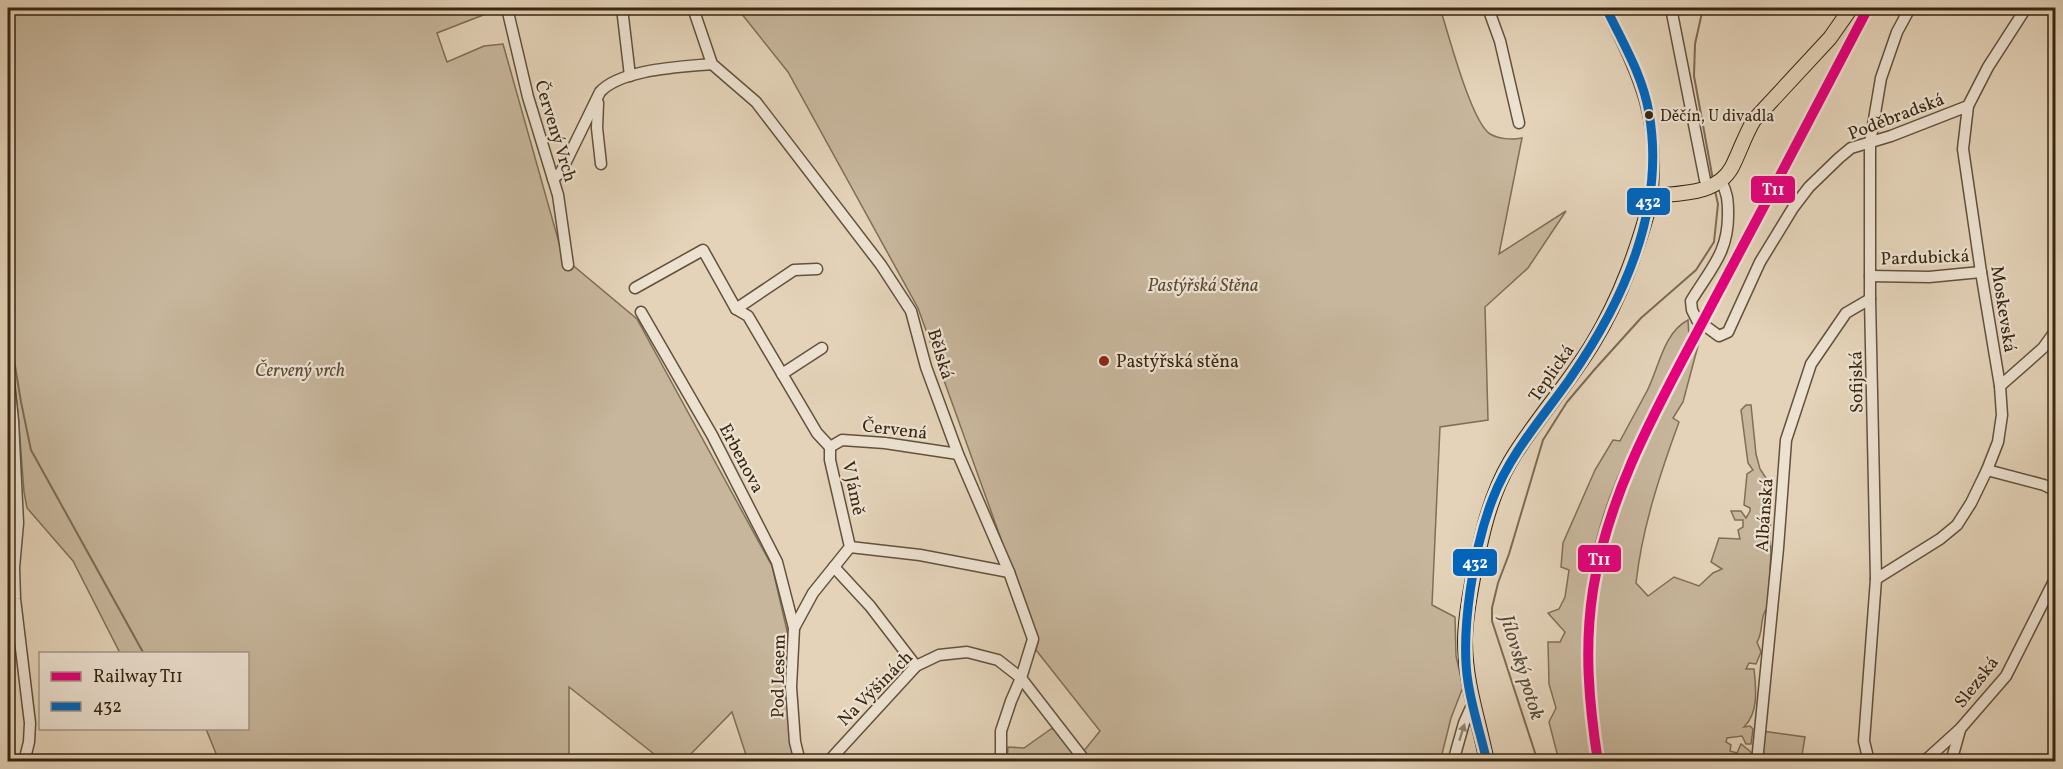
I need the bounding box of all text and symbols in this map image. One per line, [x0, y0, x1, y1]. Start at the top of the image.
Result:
street label: Červený Vrch [527, 78, 582, 186]
street label: Poděbradská [1845, 88, 1948, 147]
place label: Děčín, U divadla [1660, 106, 1774, 128]
marker: Děčín, U divadla [1643, 109, 1655, 121]
line badge: T11 [1750, 175, 1796, 204]
text: T11 [1762, 180, 1784, 202]
line badge: 432 [1626, 187, 1671, 216]
text: 432 [1635, 192, 1661, 214]
street label: Pardubická [1880, 244, 1970, 273]
street label: Moskevská [1983, 264, 2022, 354]
park label: Pastýřská Stěna [1148, 274, 1258, 299]
street label: Bělská [920, 326, 959, 383]
street label: Teplická [1523, 340, 1581, 408]
place label: Pastýřská stěna [1116, 350, 1239, 375]
street label: Sofijská [1844, 351, 1871, 413]
marker: Pastýřská stěna [1097, 354, 1111, 368]
park label: Červený vrch [255, 359, 345, 384]
street label: Červená [861, 414, 929, 447]
street label: Erbenova [712, 420, 769, 498]
street label: V Jámě [835, 459, 870, 518]
street label: Albánská [1750, 477, 1781, 553]
line badge: T11 [1577, 544, 1622, 573]
line badge: 432 [1452, 548, 1498, 577]
text: T11 [1588, 550, 1610, 572]
text: 432 [1462, 553, 1488, 575]
water label: Jílovský potok [1491, 610, 1550, 723]
street label: Pod Lesem [766, 634, 793, 718]
street label: Na Výšinách [833, 646, 920, 732]
legend [39, 652, 249, 730]
street label: Slezská [1949, 652, 2005, 714]
text: Railway T11 [93, 665, 183, 690]
text: 432 [93, 695, 122, 720]
one-way arrow [1458, 723, 1467, 741]

